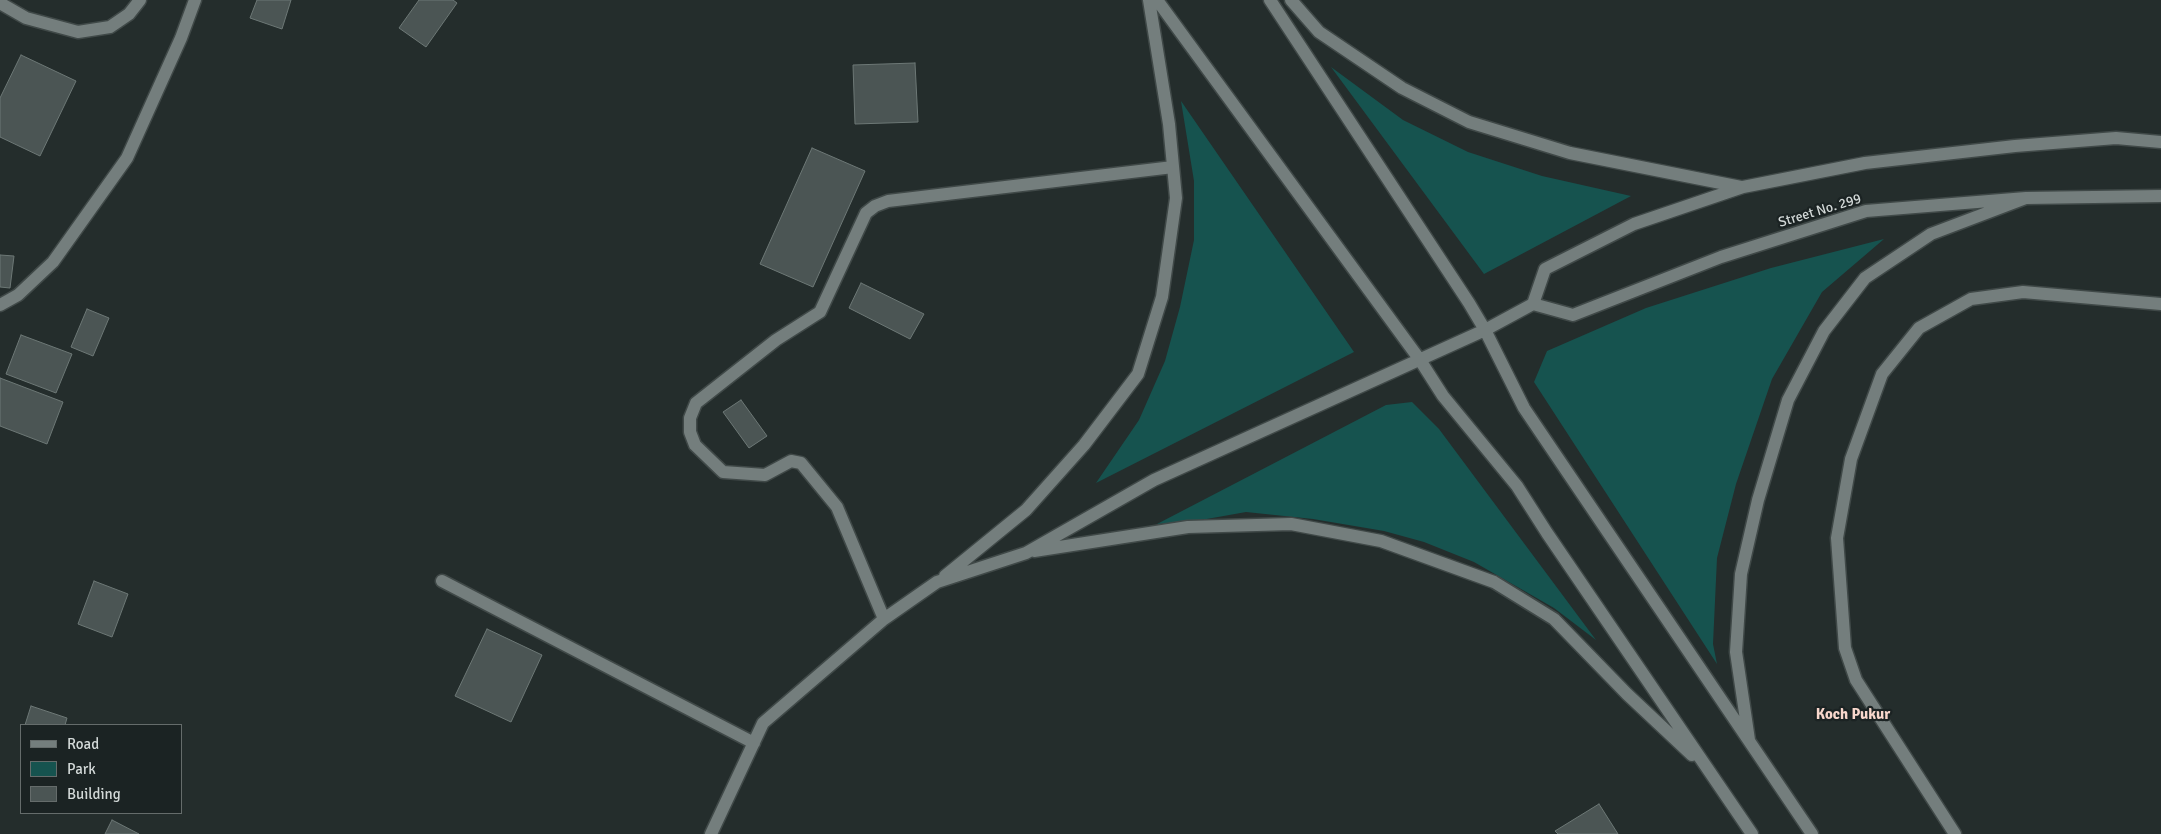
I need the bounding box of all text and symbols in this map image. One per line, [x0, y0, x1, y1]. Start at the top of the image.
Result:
street label: Street No. 299 [1777, 190, 1863, 232]
district label: Koch Pukur [1816, 706, 1890, 724]
legend [20, 724, 182, 814]
text: Road [67, 735, 99, 753]
text: Park [67, 760, 96, 778]
text: Building [67, 785, 121, 803]

